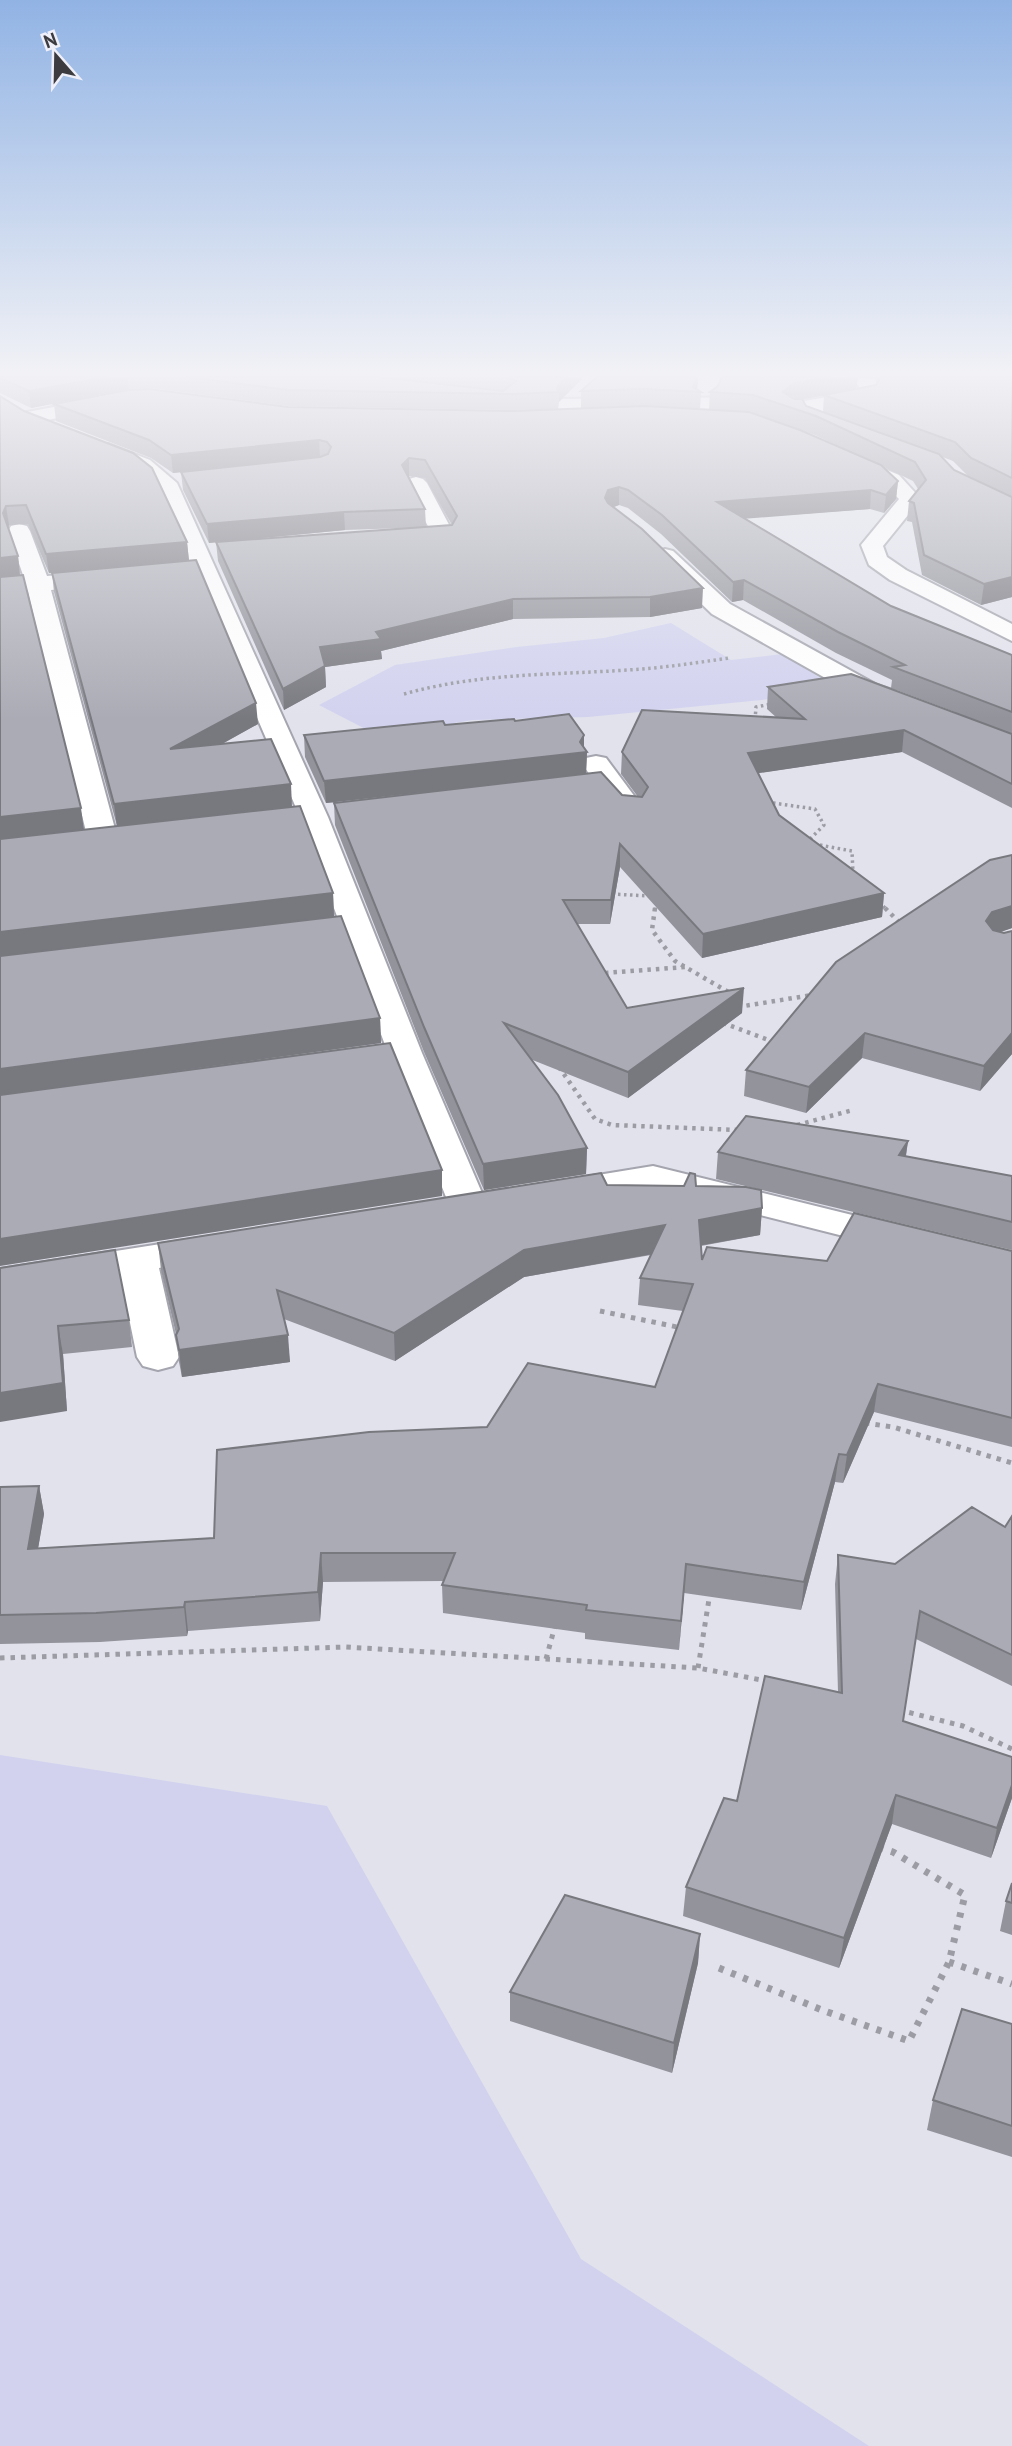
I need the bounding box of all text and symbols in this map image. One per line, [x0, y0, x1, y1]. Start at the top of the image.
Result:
north arrow [21, 21, 91, 91]
text: N [40, 27, 60, 53]

